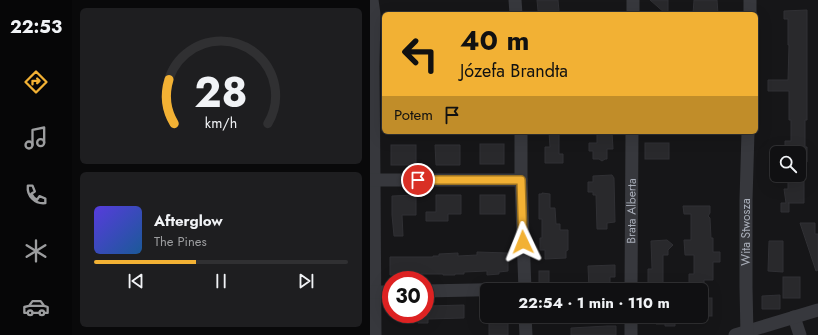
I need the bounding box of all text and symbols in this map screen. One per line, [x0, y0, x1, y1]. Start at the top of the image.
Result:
text: 22:53 [10, 14, 62, 40]
text: 40 m [460, 20, 529, 61]
icon: left [394, 28, 446, 80]
text: Józefa Brandta [460, 58, 568, 84]
text: 28 [194, 62, 248, 123]
icon: directions [22, 68, 50, 96]
text: Potem [394, 104, 433, 126]
icon: arrive [441, 104, 463, 126]
text: km/h [205, 112, 237, 132]
icon: music [22, 124, 50, 152]
map controls [770, 146, 806, 182]
button: search [770, 146, 806, 182]
pin [401, 163, 435, 197]
icon: arrive [407, 169, 429, 191]
street label: Brata Alberta [622, 178, 641, 244]
icon: phone [22, 181, 50, 209]
street label: Wita Stwosza [737, 198, 755, 266]
text: Afterglow [154, 210, 223, 232]
position arrow [502, 221, 544, 263]
text: The Pines [154, 232, 207, 251]
icon: climate [22, 237, 50, 265]
icon: previous [125, 270, 147, 292]
icon: pause [210, 270, 232, 292]
icon: next [295, 270, 317, 292]
speed limit sign: 30 [382, 271, 434, 323]
text: 22:54 · 1 min · 110 m [518, 292, 670, 314]
icon: car [22, 293, 50, 321]

